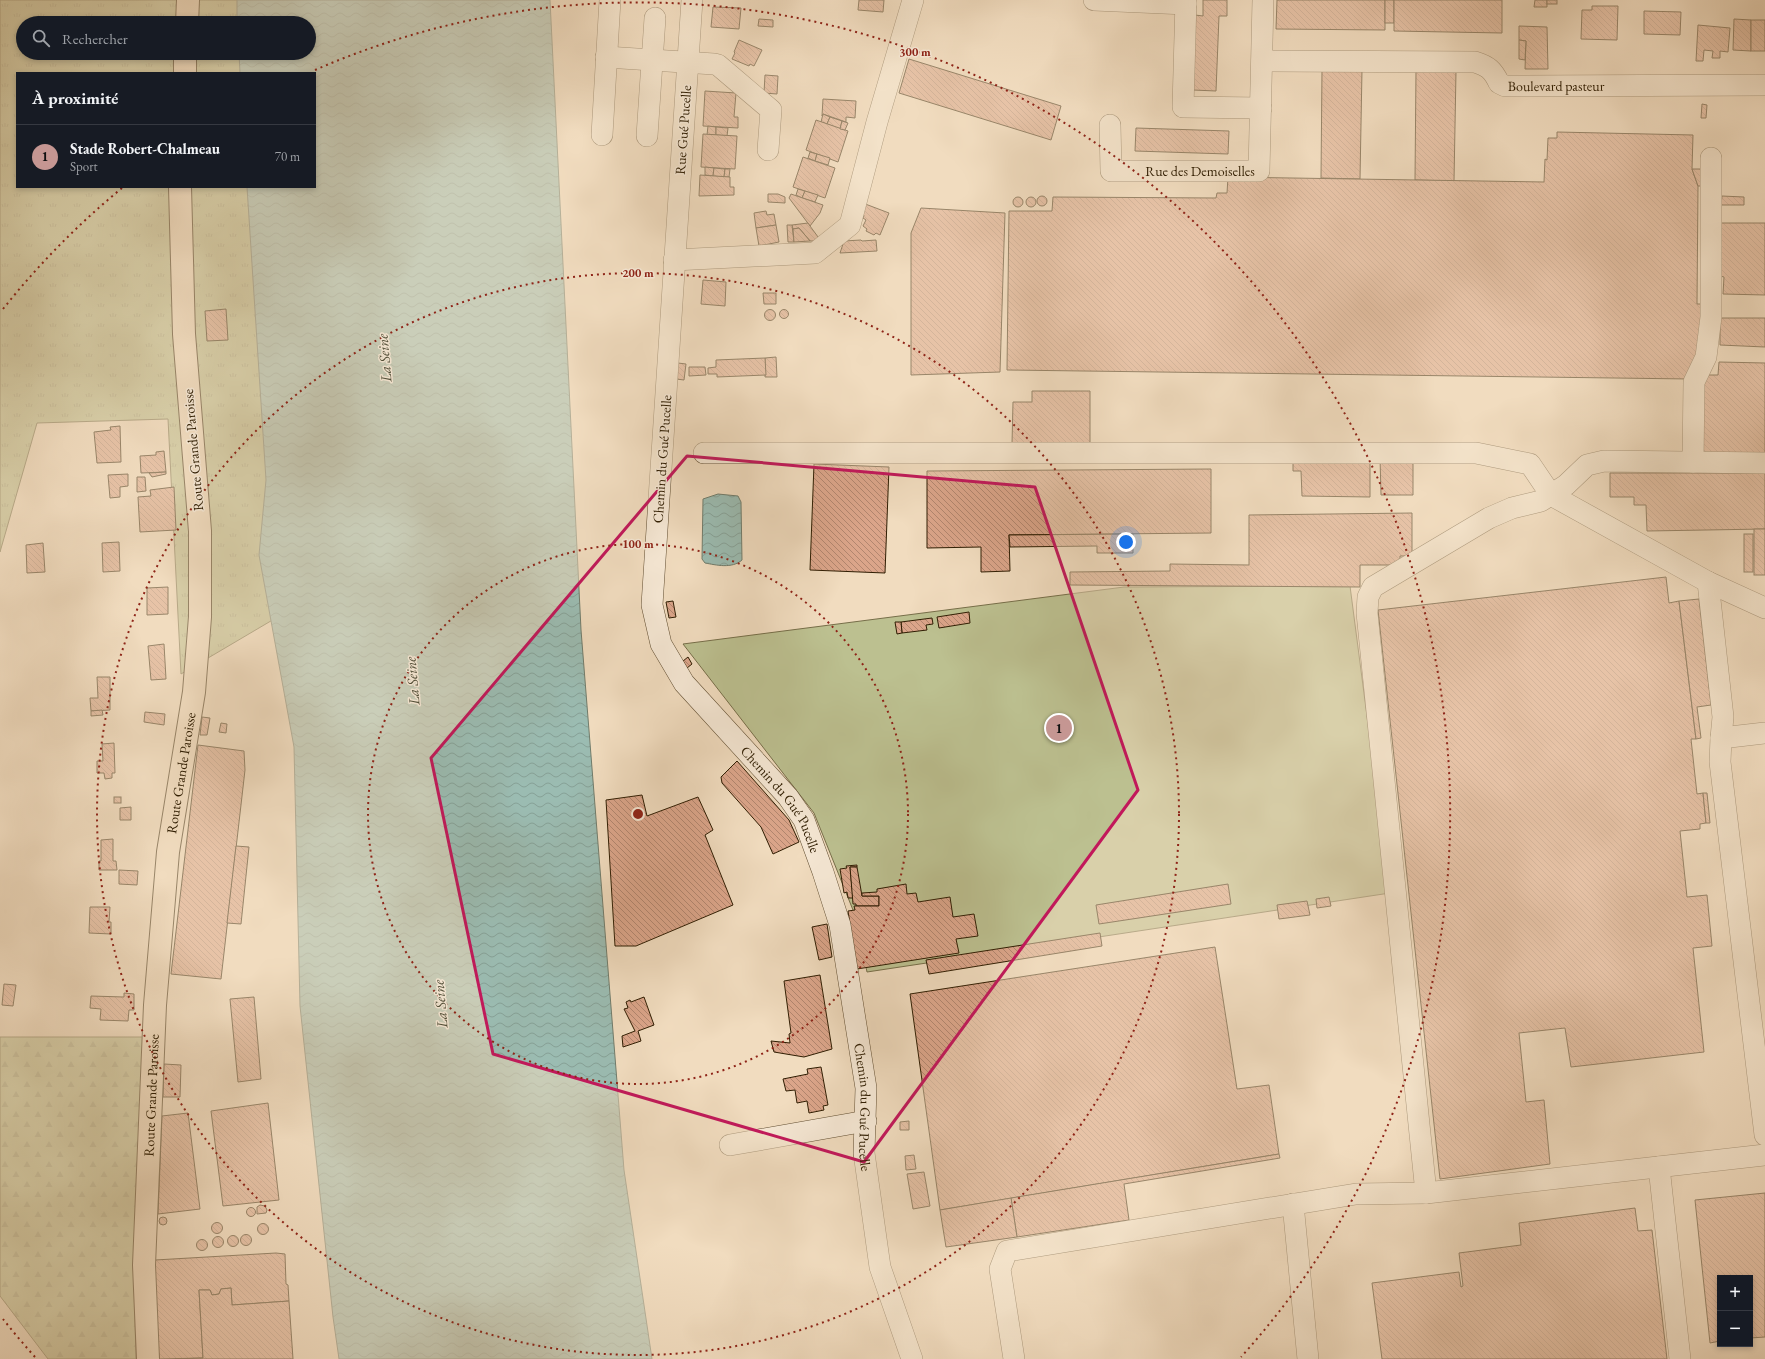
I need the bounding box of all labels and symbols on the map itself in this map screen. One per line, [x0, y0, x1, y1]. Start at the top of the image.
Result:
text: 300 m [899, 44, 931, 60]
street label: Boulevard pasteur [1508, 77, 1605, 95]
street label: Rue Gué Pucelle [671, 84, 695, 175]
street label: Rue des Demoiselles [1145, 162, 1255, 180]
text: 200 m [622, 265, 654, 281]
water label: La Seine [372, 332, 396, 384]
street label: Route Grande Paroisse [179, 388, 207, 512]
street label: Chemin du Gué Pucelle [649, 394, 675, 524]
your location [1116, 532, 1136, 552]
text: 100 m [622, 536, 654, 552]
water label: La Seine [400, 655, 424, 707]
street label: Route Grande Paroisse [162, 710, 200, 835]
pin: 1 [1046, 713, 1072, 743]
street label: Chemin du Gué Pucelle [737, 742, 824, 856]
centre of rings [631, 807, 645, 821]
water label: La Seine [428, 978, 452, 1030]
street label: Route Grande Paroisse [140, 1033, 163, 1157]
street label: Chemin du Gué Pucelle [850, 1042, 876, 1173]

